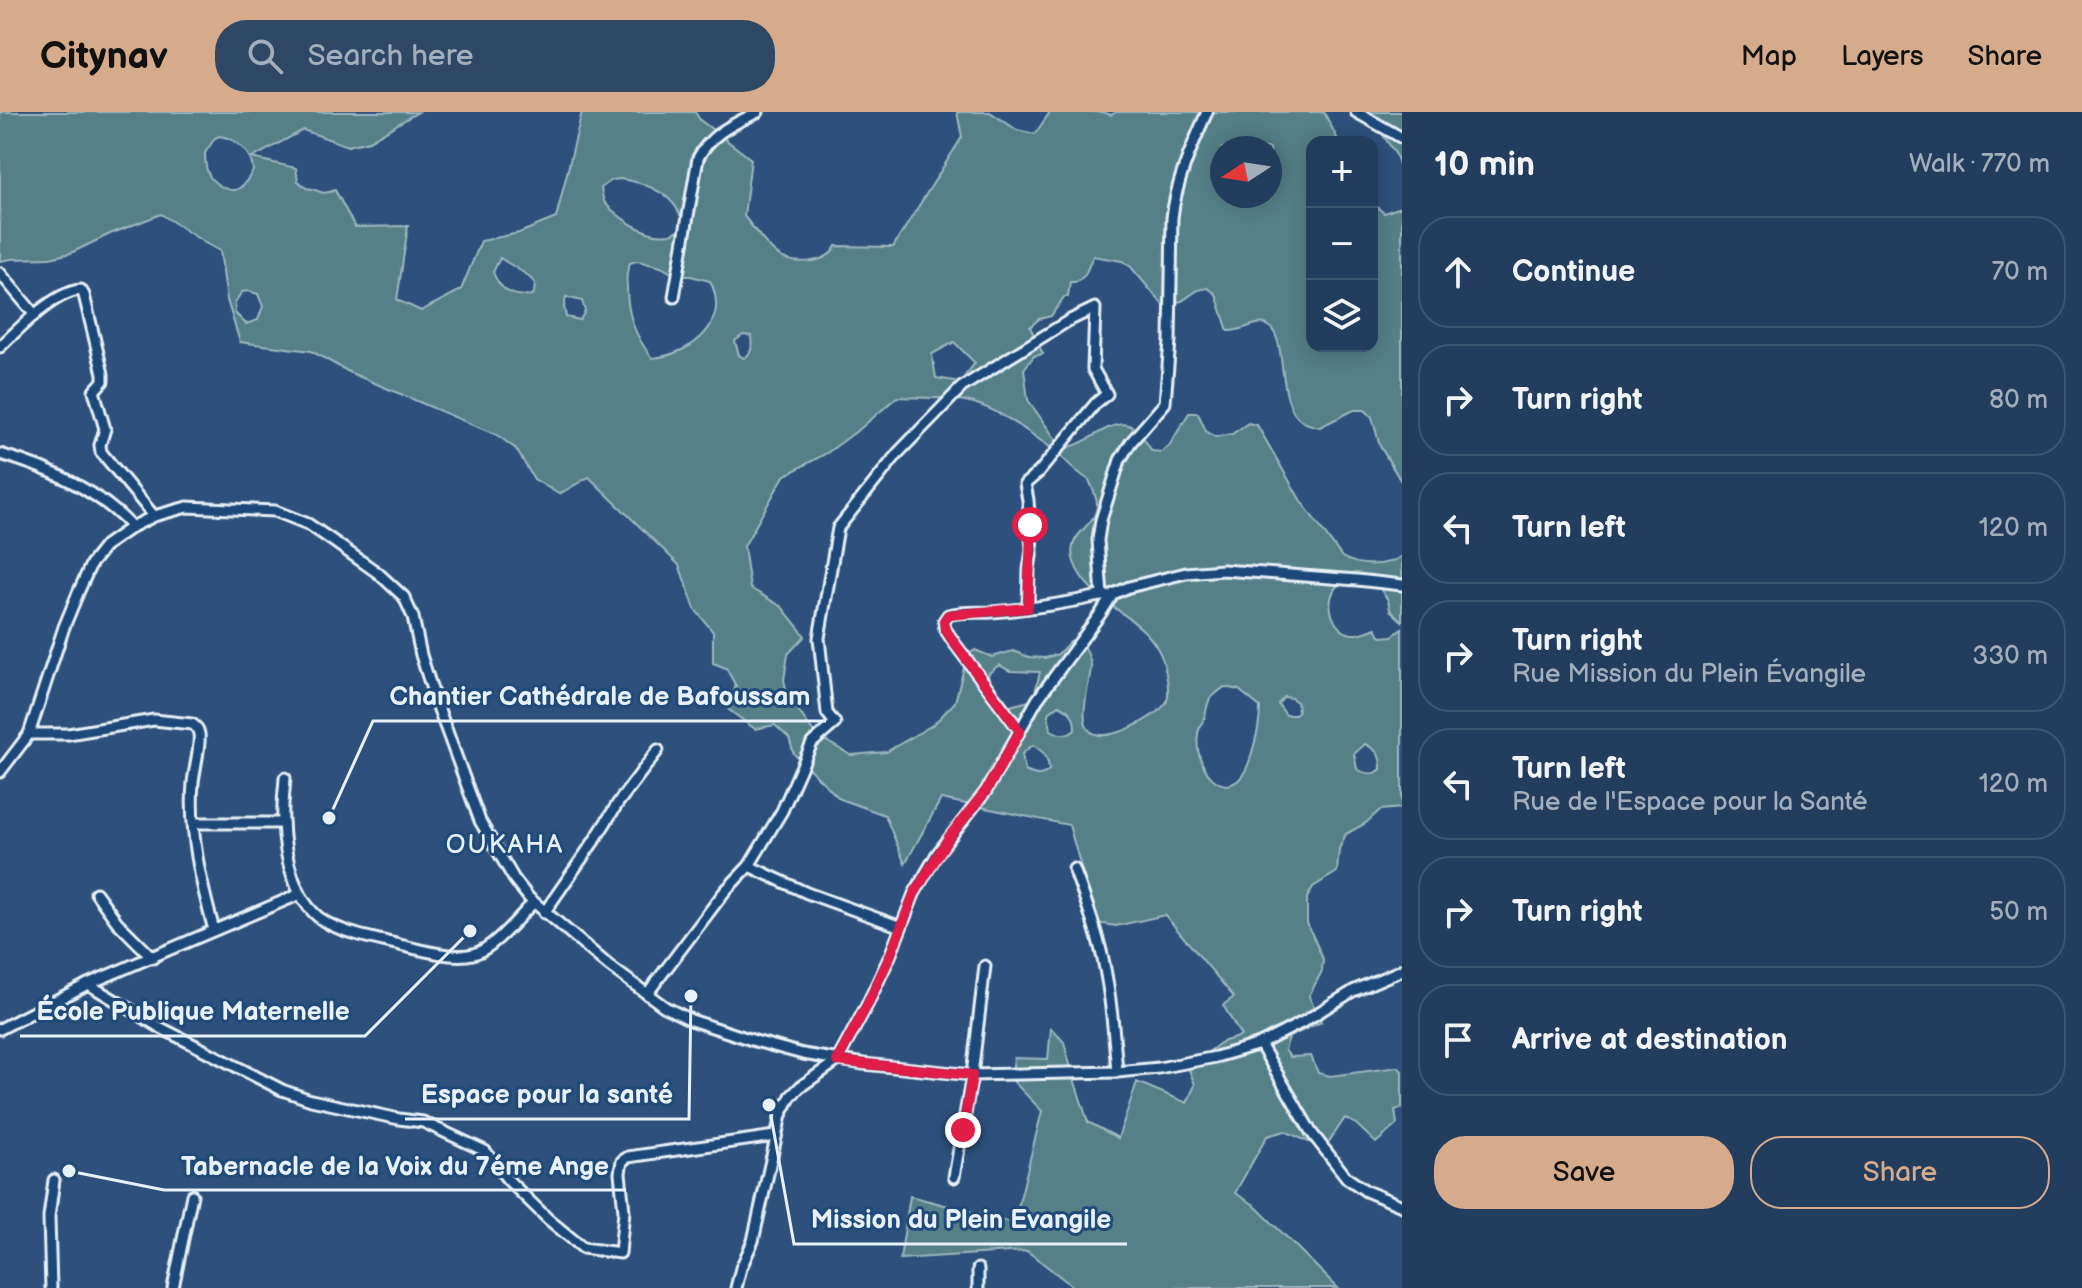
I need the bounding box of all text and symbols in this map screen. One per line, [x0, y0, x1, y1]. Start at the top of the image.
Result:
search box [215, 20, 775, 92]
text: Citynav [40, 34, 167, 79]
icon: search [243, 34, 287, 78]
text: Search here [307, 38, 474, 74]
text: Map [1741, 40, 1797, 73]
text: Layers [1841, 40, 1924, 73]
text: Share [1968, 40, 2042, 73]
north arrow [1210, 136, 1282, 208]
map controls [1306, 136, 1378, 352]
button: + [1306, 136, 1378, 208]
text: 10 min [1434, 144, 1535, 185]
text: Walk · 770 m [1909, 149, 2050, 180]
button: − [1306, 208, 1378, 280]
icon: ahead [1436, 250, 1480, 294]
text: Continue [1512, 254, 1635, 290]
text: 70 m [1991, 257, 2048, 288]
button: layers [1306, 280, 1378, 352]
icon: right [1436, 378, 1480, 422]
text: Turn right [1512, 382, 1643, 418]
text: 80 m [1989, 385, 2048, 416]
icon: left [1436, 506, 1480, 550]
route start [1012, 507, 1048, 543]
text: Turn left [1512, 510, 1626, 546]
text: 120 m [1979, 513, 2048, 544]
text: Turn right [1512, 623, 1643, 659]
icon: right [1436, 634, 1480, 678]
text: 330 m [1972, 641, 2048, 672]
text: Rue Mission du Plein Évangile [1512, 659, 1866, 690]
callout: Chantier Cathédrale de Bafoussam [373, 671, 826, 721]
text: Chantier Cathédrale de Bafoussam [390, 682, 810, 713]
text: Turn left [1512, 751, 1626, 787]
icon: left [1436, 762, 1480, 806]
text: 120 m [1979, 769, 2048, 800]
text: Rue de l'Espace pour la Santé [1512, 787, 1868, 818]
district label: OUKAHA [446, 830, 564, 861]
icon: right [1436, 890, 1480, 934]
text: Turn right [1512, 894, 1643, 930]
text: 50 m [1989, 897, 2048, 928]
callout: École Publique Maternelle [20, 986, 365, 1036]
text: École Publique Maternelle [36, 994, 350, 1028]
icon: arrive [1436, 1018, 1480, 1062]
text: Arrive at destination [1512, 1022, 1788, 1058]
callout: Espace pour la santé [405, 1069, 689, 1119]
text: Espace pour la santé [421, 1080, 673, 1111]
route end [945, 1112, 981, 1148]
button: Save [1434, 1136, 1734, 1209]
button: Share [1750, 1136, 2050, 1209]
callout: Tabernacle de la Voix du 7éme Ange [164, 1140, 626, 1190]
text: Tabernacle de la Voix du 7éme Ange [181, 1152, 609, 1183]
callout: Mission du Plein Evangile [794, 1194, 1127, 1244]
text: Mission du Plein Evangile [811, 1205, 1111, 1236]

